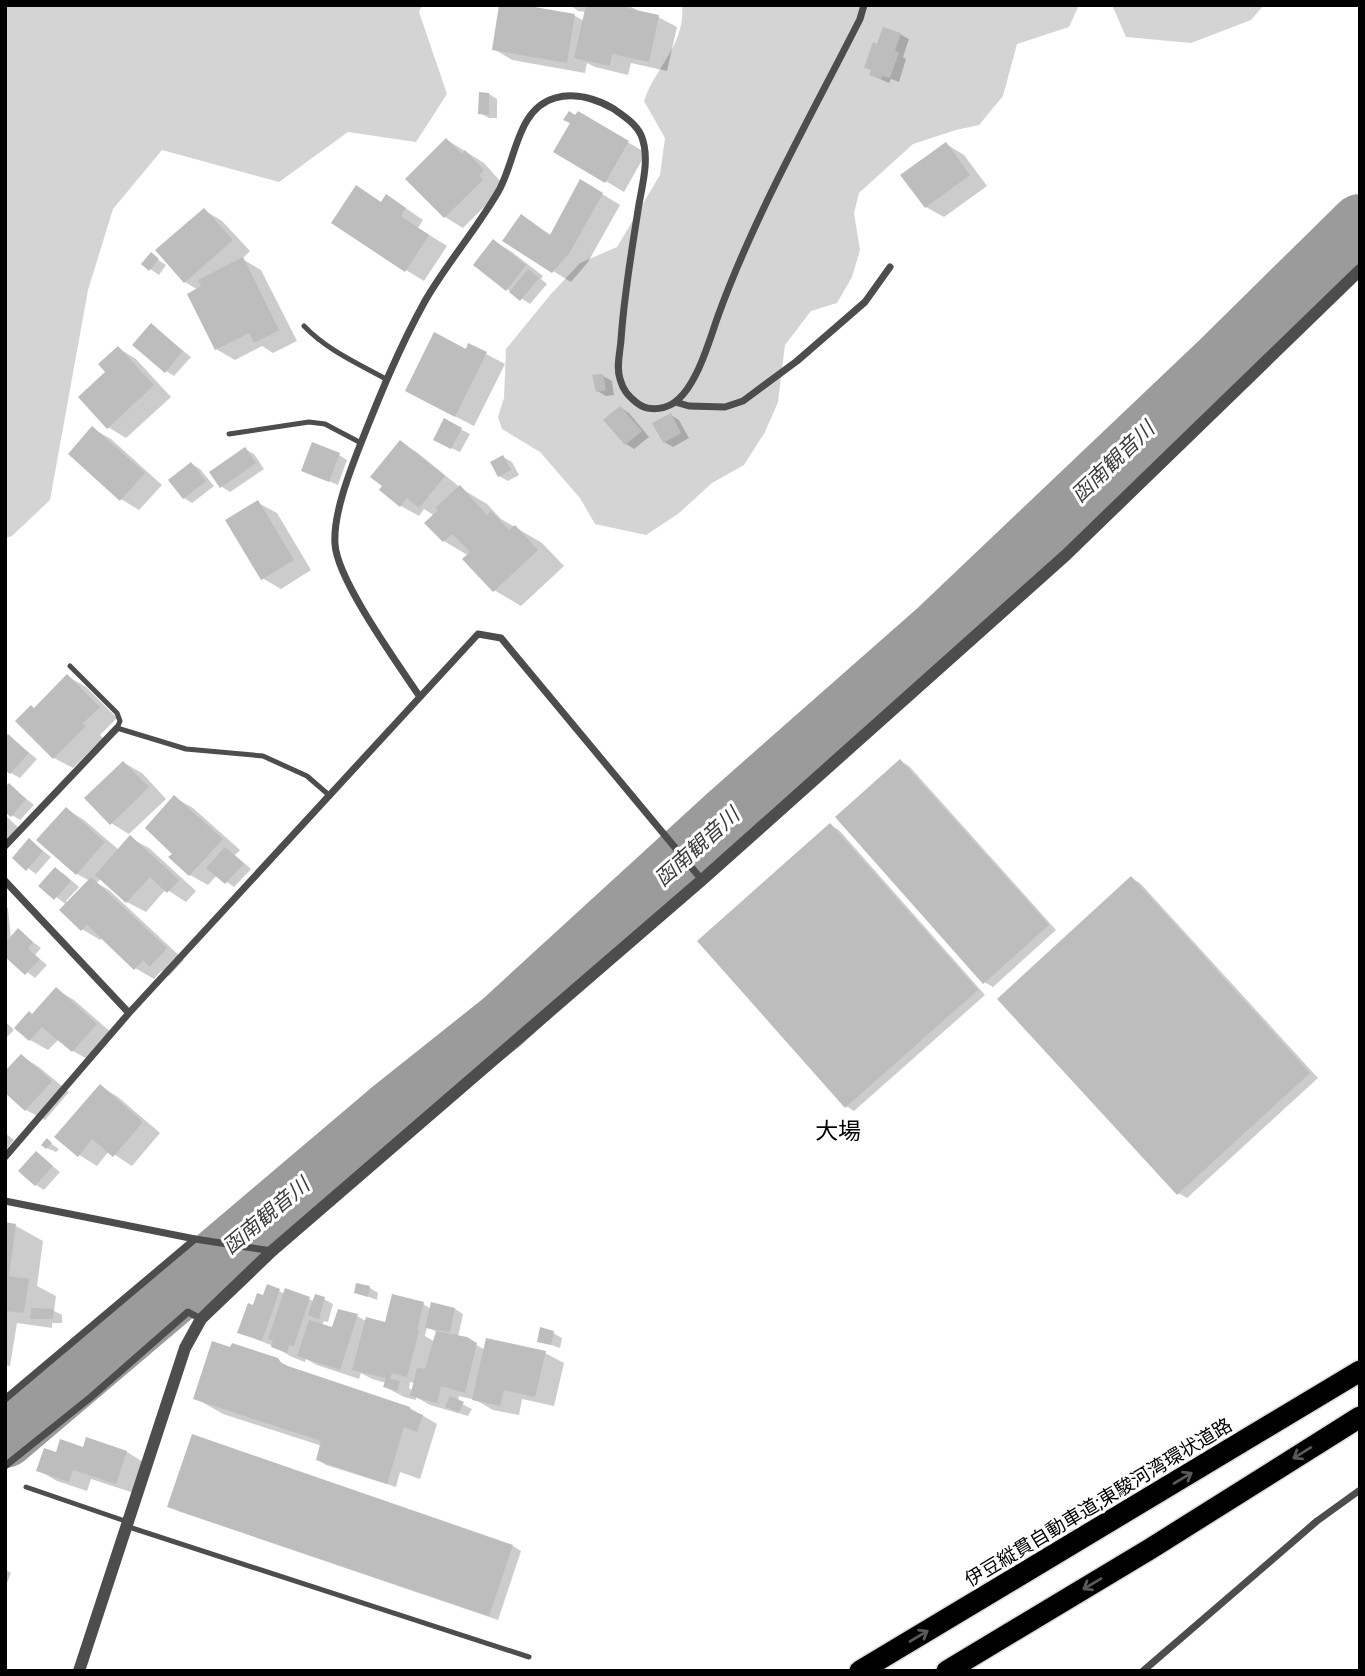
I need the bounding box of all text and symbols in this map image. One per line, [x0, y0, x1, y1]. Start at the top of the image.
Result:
water label: 函南観音川 [1067, 416, 1161, 507]
water label: 函南観音川 [650, 802, 746, 891]
district label: 大場 [815, 1118, 861, 1145]
water label: 函南観音川 [218, 1172, 315, 1259]
street label: 伊豆縦貫自動車道;東駿河湾環状道路 [960, 1413, 1236, 1592]
one-way arrow [1293, 1446, 1312, 1460]
one-way arrow [1172, 1470, 1192, 1484]
one-way arrow [1082, 1577, 1102, 1591]
one-way arrow [908, 1629, 928, 1643]

